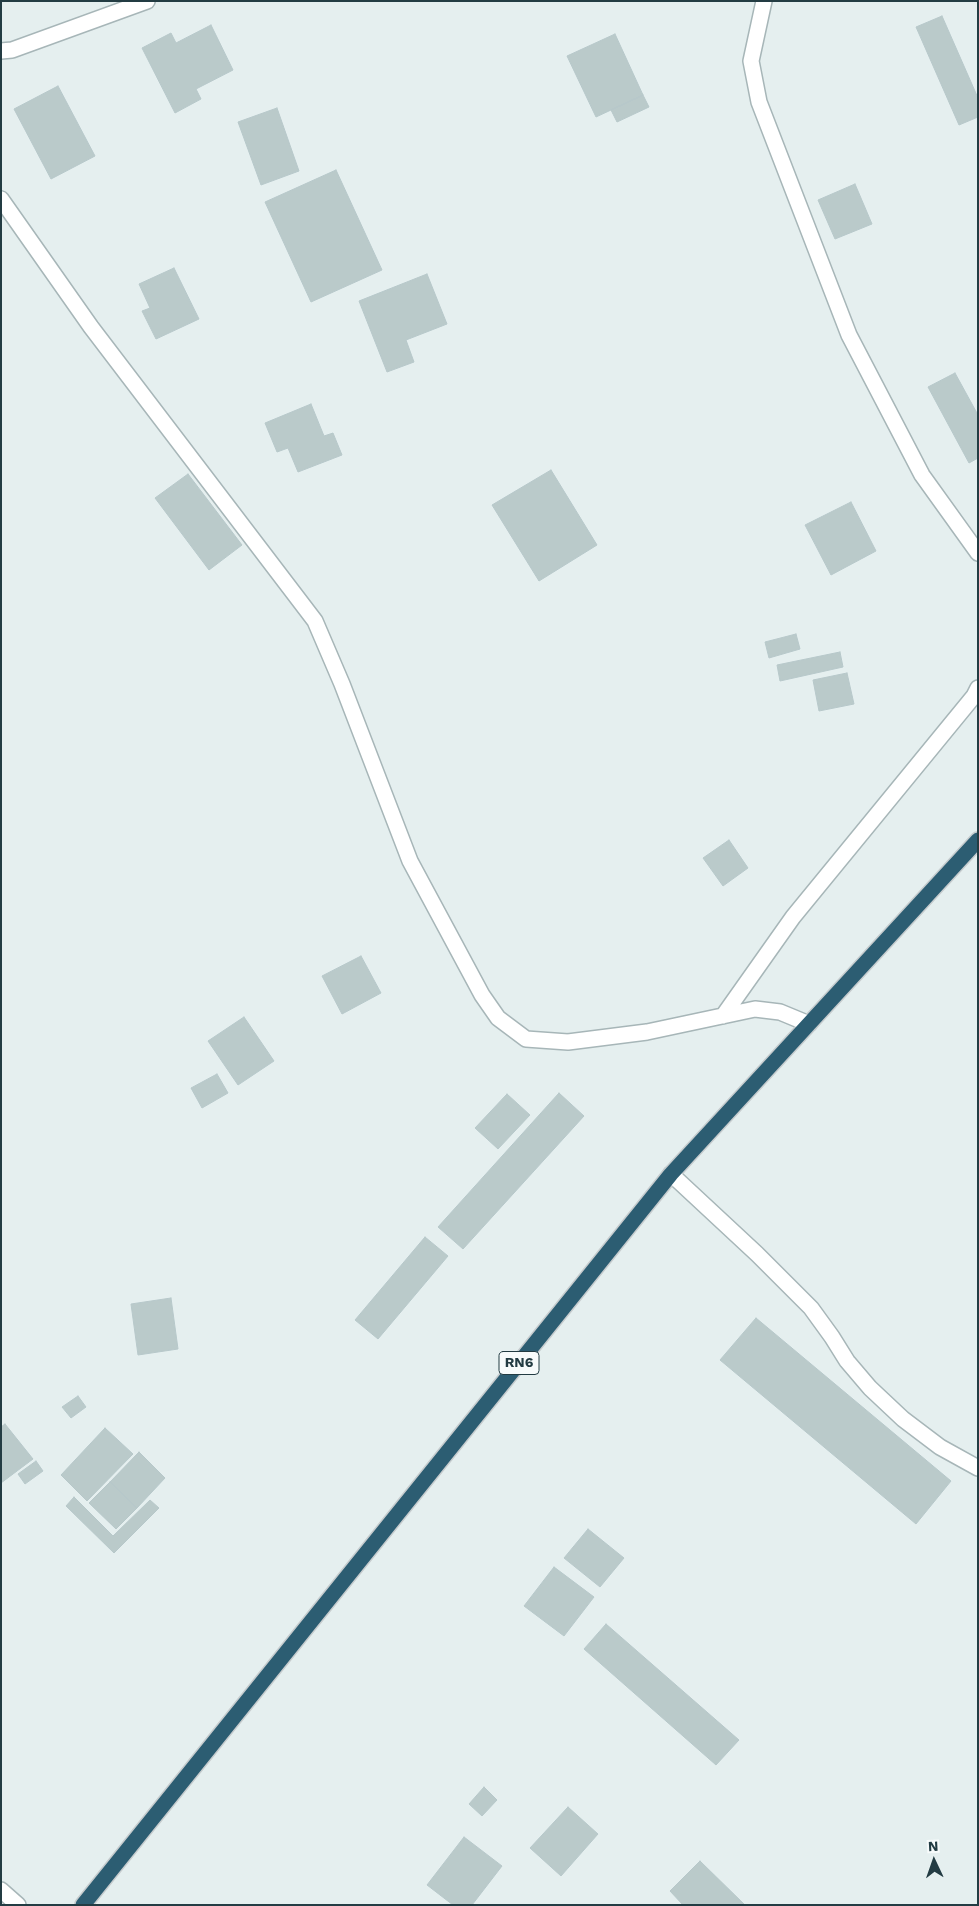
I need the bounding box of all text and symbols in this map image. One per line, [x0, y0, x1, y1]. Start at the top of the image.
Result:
road number: RN6 [499, 1352, 539, 1375]
north arrow [909, 1836, 959, 1886]
text: N [928, 1838, 939, 1854]

